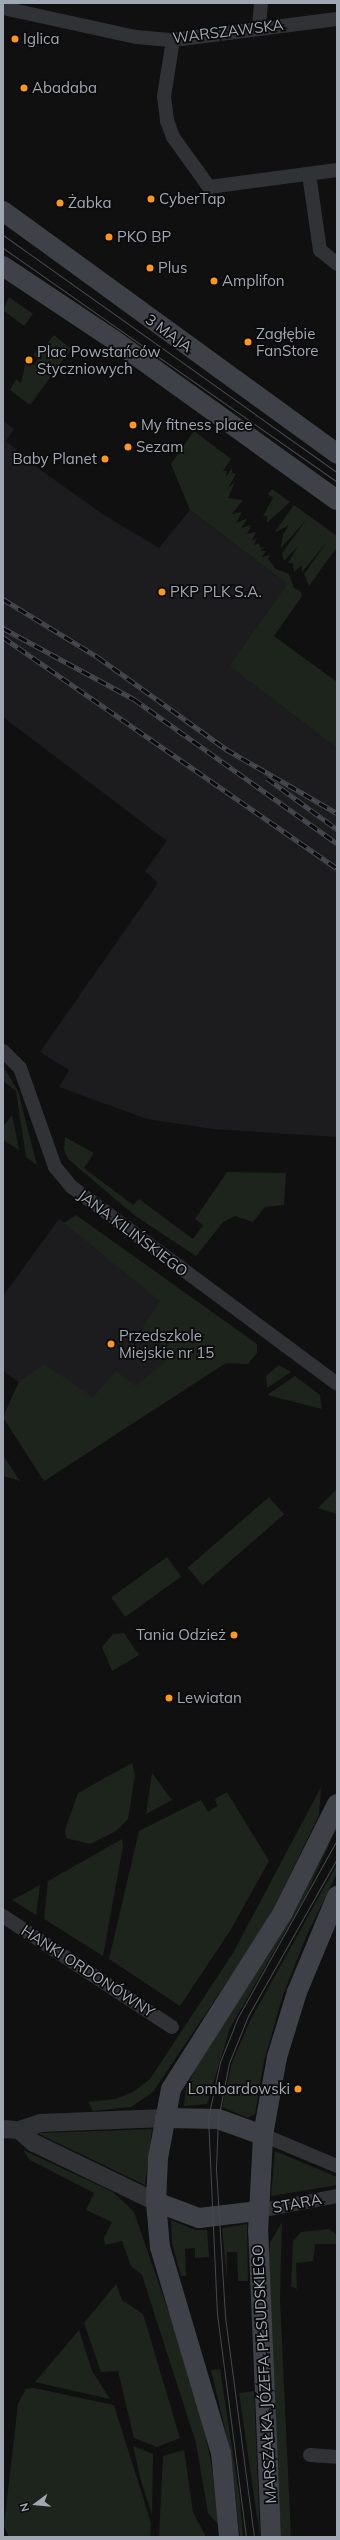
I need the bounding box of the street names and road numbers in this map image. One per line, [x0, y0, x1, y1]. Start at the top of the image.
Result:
street label: WARSZAWSKA [172, 15, 284, 47]
street label: 3 MAJA [142, 310, 196, 356]
street label: JANA KILIŃSKIEGO [75, 1186, 191, 1280]
street label: HANKI ORDONÓWNY [18, 1921, 158, 2021]
street label: STARA [271, 2189, 323, 2217]
street label: MARSZAŁKA JÓZEFA PIŁSUDSKIEGO [248, 2244, 280, 2504]

